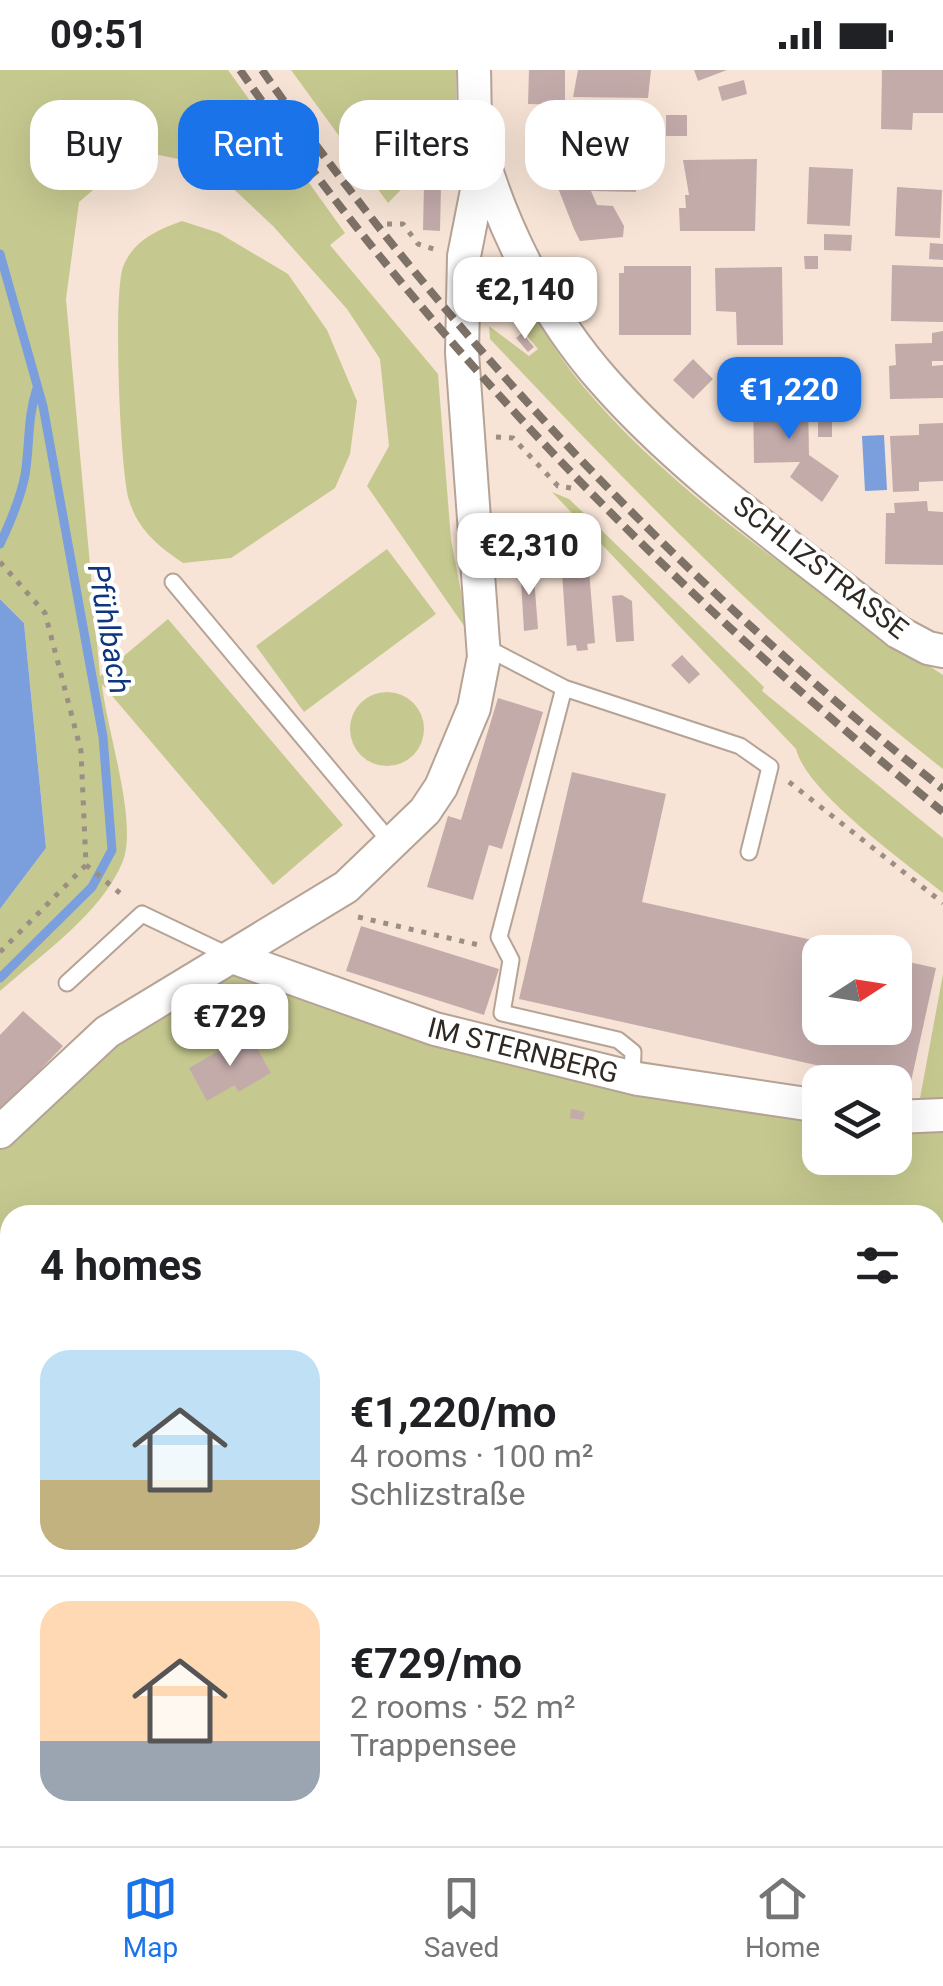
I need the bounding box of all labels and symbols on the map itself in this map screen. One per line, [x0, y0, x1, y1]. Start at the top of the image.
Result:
pin: €2,140 [444, 257, 606, 342]
pin: €1,220 [708, 357, 870, 442]
street label: SCHLIZSTRASSE [727, 489, 915, 646]
pin: €2,310 [448, 513, 610, 598]
water label: Pfühlbach [81, 561, 138, 696]
north arrow [802, 935, 912, 1045]
pin: €729 [171, 984, 289, 1069]
street label: IM STERNBERG [424, 1011, 622, 1090]

